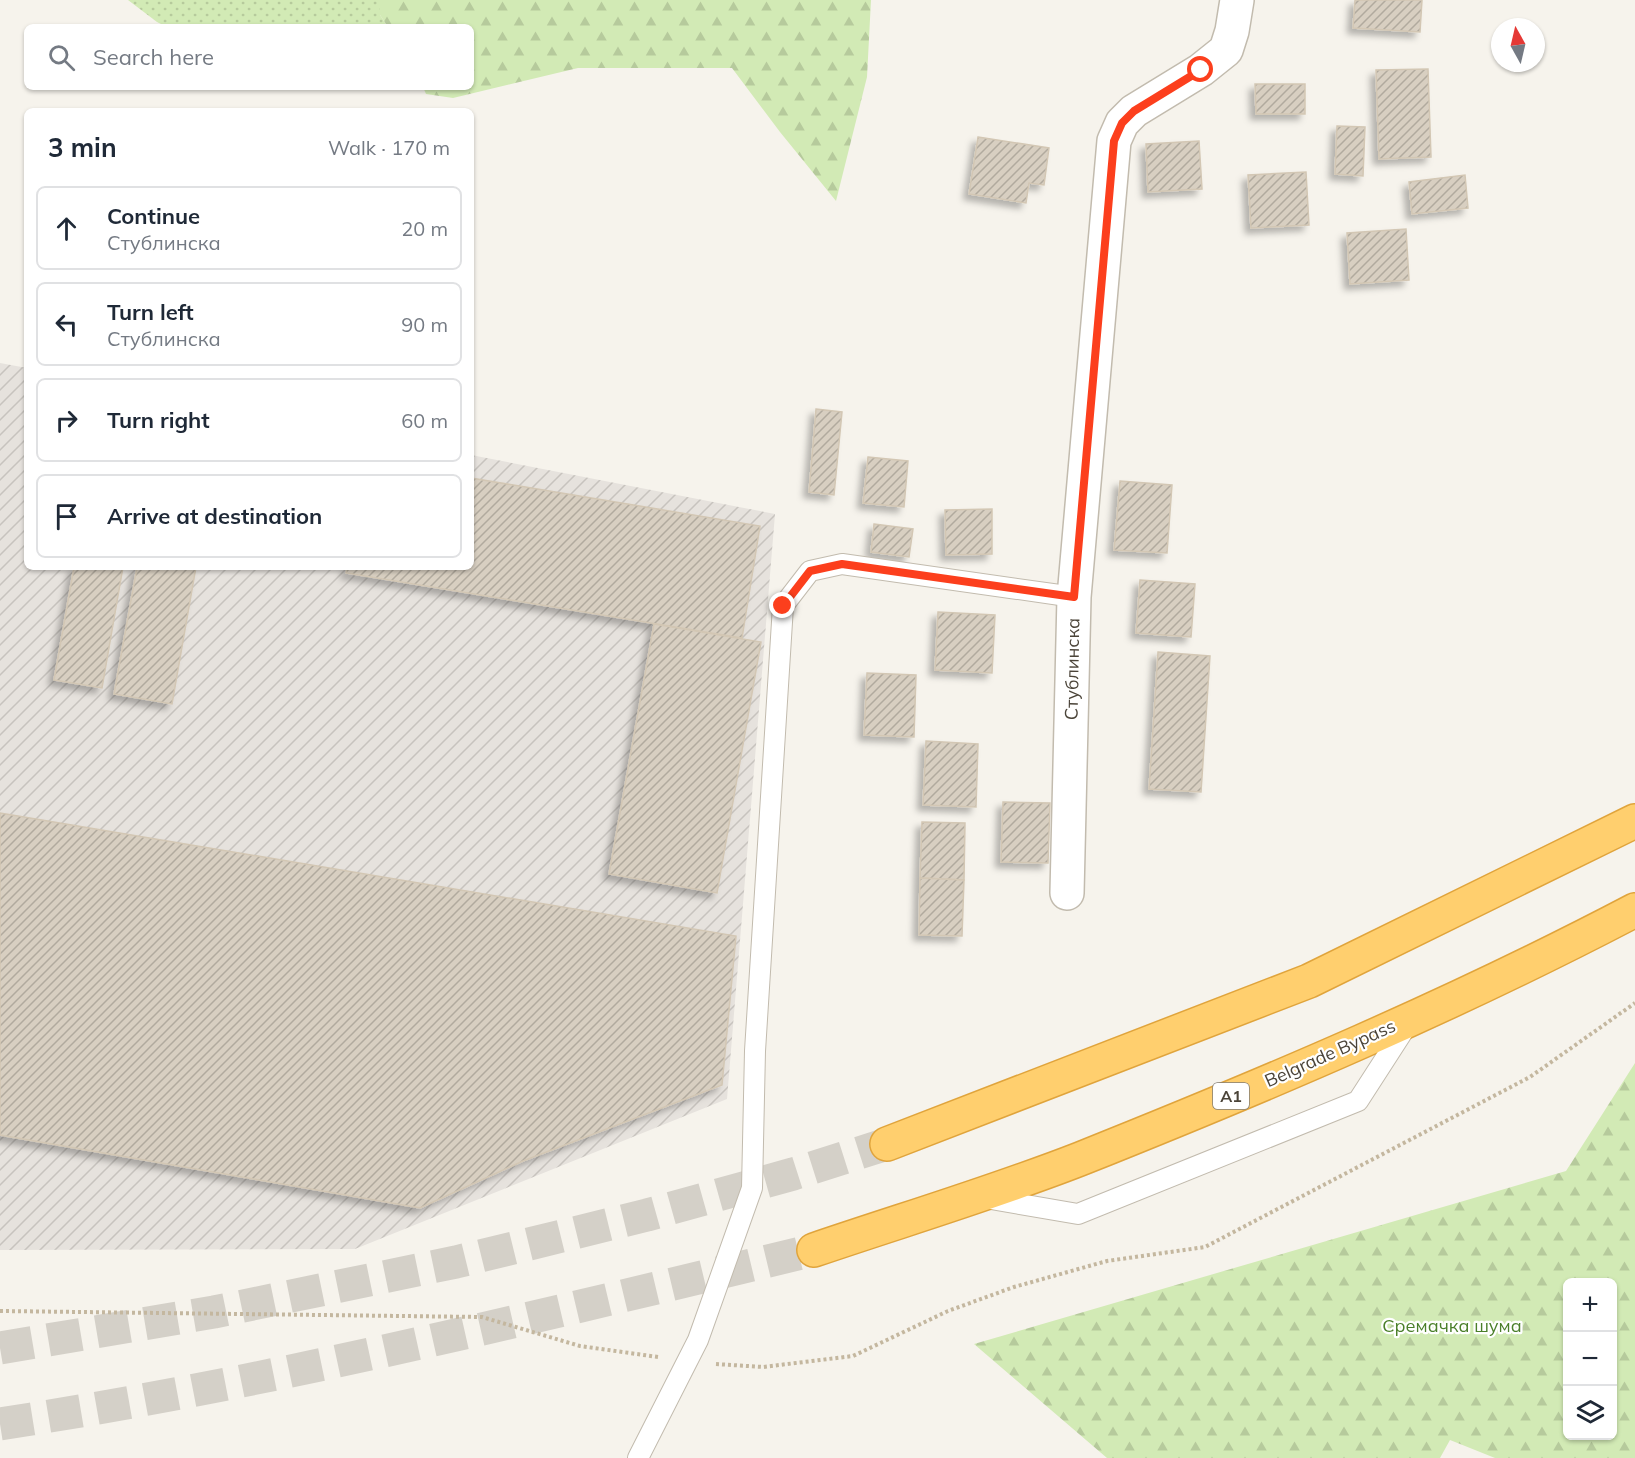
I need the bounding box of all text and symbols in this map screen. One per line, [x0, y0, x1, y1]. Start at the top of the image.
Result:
north arrow [1491, 18, 1545, 72]
search box [24, 24, 474, 90]
icon: search [45, 41, 78, 74]
text: Search here [93, 43, 214, 71]
route start [1187, 56, 1213, 82]
text: 3 min [48, 131, 117, 164]
text: Walk · 170 m [328, 135, 450, 160]
text: Continue [107, 202, 200, 230]
icon: ahead [50, 212, 83, 245]
text: 20 m [401, 216, 448, 241]
text: Стублинска [107, 230, 221, 255]
text: Turn left [107, 298, 194, 326]
icon: left [50, 308, 83, 341]
text: 90 m [401, 312, 448, 337]
text: Стублинска [107, 326, 221, 351]
icon: right [50, 404, 83, 437]
text: Turn right [107, 406, 210, 434]
text: 60 m [401, 408, 448, 433]
icon: arrive [50, 500, 83, 533]
text: Arrive at destination [107, 502, 322, 530]
route end [769, 592, 795, 618]
street label: Стублинска [1060, 618, 1084, 720]
street label: Belgrade Bypass [1261, 1014, 1399, 1092]
road number: A1 [1213, 1083, 1249, 1109]
map controls [1563, 1278, 1617, 1440]
button: + [1563, 1278, 1617, 1332]
park label: Сремачка шума [1382, 1314, 1522, 1337]
button: − [1563, 1332, 1617, 1386]
button: layers [1563, 1386, 1617, 1440]

